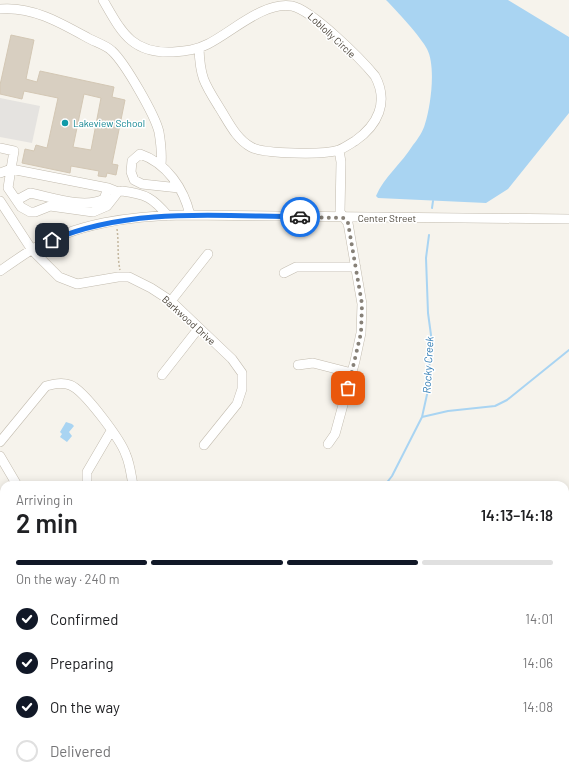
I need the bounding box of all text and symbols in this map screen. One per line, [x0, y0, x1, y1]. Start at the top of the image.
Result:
street label: Loblolly Circle [306, 10, 358, 60]
place label: Lakeview School [73, 117, 145, 129]
marker: Lakeview School [60, 118, 70, 128]
courier [280, 197, 320, 237]
icon: car [289, 206, 311, 228]
street label: Center Street [358, 212, 417, 224]
pin [35, 223, 69, 257]
icon: home [41, 229, 63, 251]
street label: Barkwood Drive [160, 293, 218, 347]
water label: Rocky Creek [420, 335, 436, 394]
pin [331, 371, 365, 405]
icon: bag [337, 377, 359, 399]
text: Arriving in [16, 492, 73, 508]
text: 14:13–14:18 [481, 506, 553, 524]
text: 2 min [16, 507, 78, 538]
text: On the way · 240 m [16, 571, 119, 587]
icon: check [16, 608, 38, 630]
text: Confirmed [50, 610, 118, 628]
text: 14:01 [525, 611, 553, 627]
icon: check [16, 652, 38, 674]
text: Preparing [50, 654, 114, 672]
text: 14:06 [523, 655, 553, 671]
icon: check [16, 696, 38, 718]
text: On the way [50, 698, 120, 716]
text: 14:08 [523, 699, 553, 715]
text: Delivered [50, 742, 111, 760]

